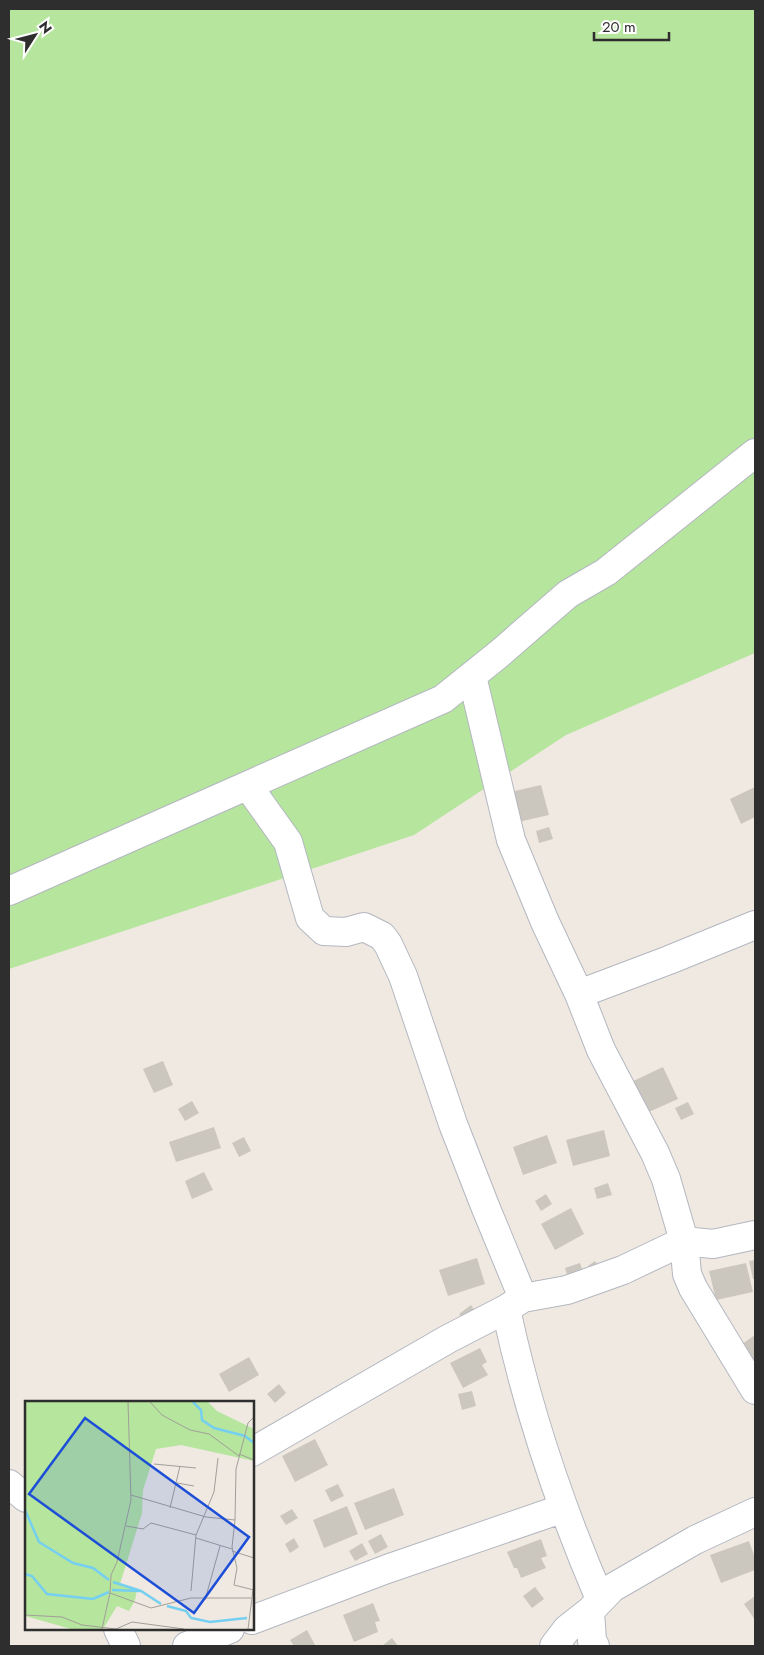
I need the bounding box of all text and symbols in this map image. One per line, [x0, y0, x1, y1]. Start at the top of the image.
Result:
north arrow [10, 10, 60, 60]
scale bar [594, 10, 669, 42]
text: 20 m [602, 16, 636, 38]
text: N [34, 17, 57, 38]
inset map [25, 1401, 254, 1630]

